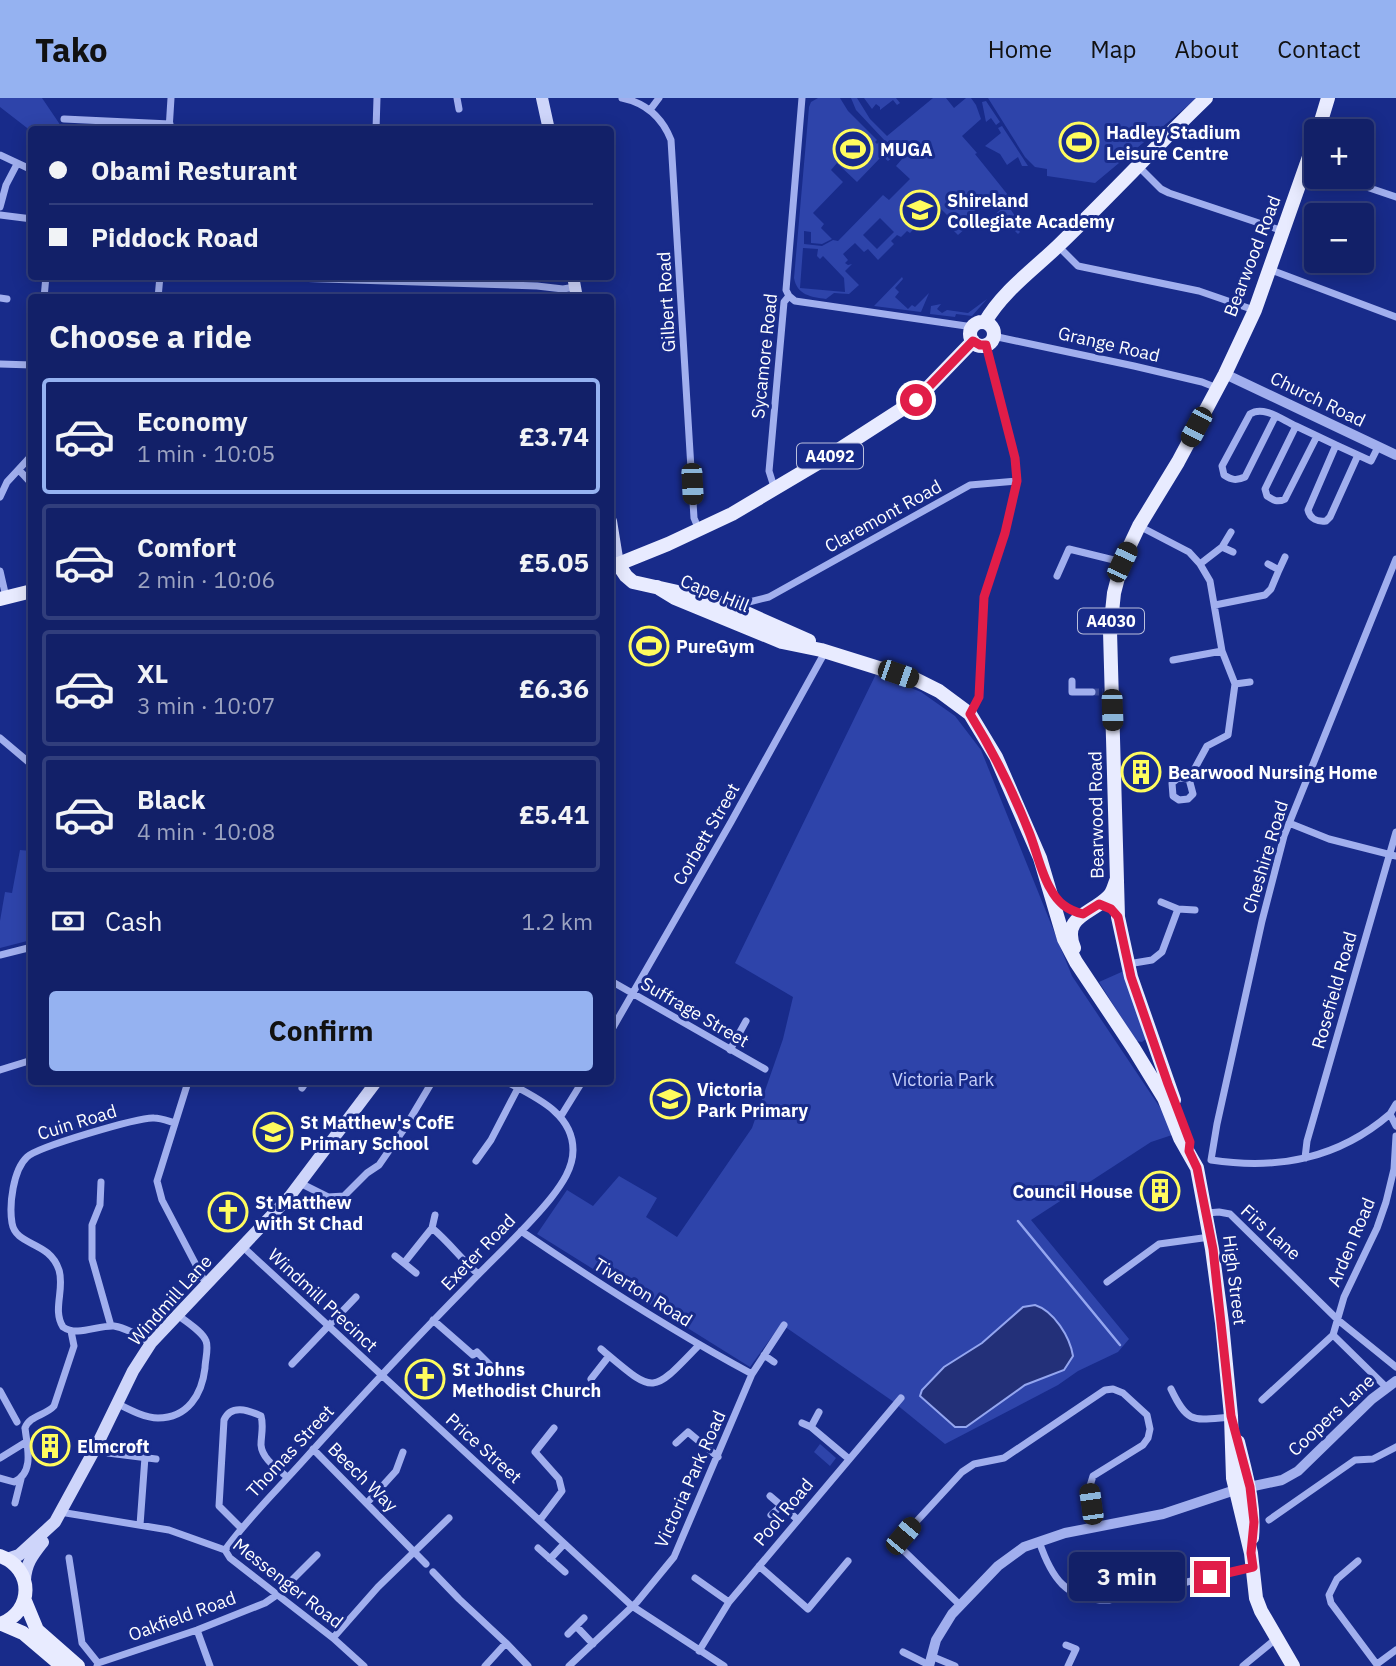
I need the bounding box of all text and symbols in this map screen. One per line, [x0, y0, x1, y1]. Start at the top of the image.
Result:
text: Tako [35, 28, 108, 71]
text: Home [988, 33, 1052, 65]
text: Map [1090, 33, 1136, 65]
text: About [1174, 33, 1239, 65]
text: Contact [1277, 33, 1361, 65]
map controls [1304, 119, 1374, 273]
button: + [1304, 119, 1374, 189]
sports icon: Hadley Stadium Leisure Centre [1058, 121, 1100, 163]
place label: Hadley Stadium Leisure Centre [1106, 121, 1241, 165]
sports icon: MUGA [832, 128, 874, 170]
place label: MUGA [880, 138, 933, 161]
text: Obami Resturant [91, 153, 297, 187]
school or university icon: Shireland Collegiate Academy [899, 189, 941, 231]
place label: Shireland Collegiate Academy [947, 189, 1115, 233]
street label: Bearwood Road [1218, 192, 1286, 320]
button: − [1304, 203, 1374, 273]
text: Piddock Road [91, 220, 259, 254]
street label: Gilbert Road [652, 251, 680, 353]
street label: Sycamore Road [746, 292, 782, 420]
text: Choose a ride [49, 315, 252, 357]
street label: Grange Road [1056, 321, 1162, 367]
street label: Church Road [1267, 366, 1369, 432]
route start [900, 384, 932, 416]
text: Economy [137, 404, 248, 438]
car [1177, 404, 1216, 450]
icon: car [53, 405, 116, 468]
text: £3.74 [519, 419, 589, 453]
text: 1 min · 10:05 [137, 438, 275, 468]
road number: A4092 [797, 444, 863, 468]
car [681, 462, 704, 506]
street label: Claremont Road [821, 474, 945, 558]
text: Comfort [137, 530, 236, 564]
icon: car [53, 531, 116, 594]
car [1104, 539, 1141, 585]
text: £5.05 [519, 545, 589, 579]
text: 2 min · 10:06 [137, 564, 275, 594]
street label: Cape Hill [677, 569, 753, 617]
road number: A4030 [1078, 608, 1144, 634]
sports icon: PureGym [628, 625, 670, 667]
place label: PureGym [676, 635, 754, 658]
text: XL [137, 656, 168, 690]
icon: car [53, 657, 116, 720]
car [875, 657, 922, 691]
text: £6.36 [519, 671, 589, 705]
car [1101, 689, 1124, 731]
text: 3 min · 10:07 [137, 690, 275, 720]
street label: Bearwood Road [1083, 751, 1109, 879]
building icon: Bearwood Nursing Home [1120, 751, 1162, 793]
place label: Bearwood Nursing Home [1168, 761, 1378, 784]
street label: Corbett Street [667, 779, 745, 889]
text: Black [137, 782, 205, 816]
icon: car [53, 783, 116, 846]
text: £5.41 [519, 797, 589, 831]
street label: Cheshire Road [1237, 798, 1293, 916]
text: 4 min · 10:08 [137, 816, 275, 846]
icon: cash [49, 902, 87, 940]
text: Cash [105, 904, 162, 938]
text: 1.2 km [522, 906, 593, 936]
street label: Rosefield Road [1306, 929, 1362, 1051]
street label: Suffrage Street [637, 972, 753, 1052]
button: Confirm [49, 991, 593, 1071]
park label: Victoria Park [892, 1068, 995, 1091]
school or university icon: Victoria Park Primary [649, 1078, 691, 1120]
place label: Victoria Park Primary [697, 1078, 808, 1122]
street label: Cuin Road [35, 1099, 119, 1145]
school or university icon: St Matthew's CofE Primary School [252, 1111, 294, 1153]
place label: St Matthew's CofE Primary School [300, 1111, 454, 1155]
building icon: Council House [1139, 1170, 1181, 1212]
place label: Council House [1012, 1180, 1133, 1203]
church icon: St Matthew with St Chad [207, 1191, 249, 1233]
place label: St Matthew with St Chad [255, 1191, 363, 1235]
street label: Arden Road [1322, 1194, 1380, 1290]
street label: Firs Lane [1236, 1199, 1306, 1265]
street label: Exeter Road [436, 1209, 520, 1295]
street label: High Street [1218, 1234, 1252, 1326]
street label: Windmill Precinct [263, 1243, 383, 1357]
street label: Windmill Lane [123, 1250, 217, 1350]
street label: Tiverton Road [589, 1253, 697, 1331]
church icon: St Johns Methodist Church [404, 1358, 446, 1400]
place label: St Johns Methodist Church [452, 1358, 601, 1402]
street label: Coopers Lane [1283, 1369, 1379, 1461]
street label: Thomas Street [241, 1400, 339, 1502]
street label: Victoria Park Road [649, 1407, 731, 1551]
street label: Price Street [441, 1408, 527, 1488]
building icon: Elmcroft [29, 1425, 71, 1467]
place label: Elmcroft [77, 1435, 150, 1458]
street label: Beech Way [323, 1437, 403, 1517]
street label: Pool Road [748, 1473, 818, 1551]
car [1078, 1482, 1105, 1526]
car [882, 1513, 925, 1559]
street label: Messenger Road [228, 1533, 348, 1633]
callout: 3 min [1070, 1552, 1186, 1602]
text: 3 min [1097, 1561, 1157, 1591]
route end [1194, 1561, 1226, 1593]
street label: Oakfield Road [125, 1586, 239, 1646]

